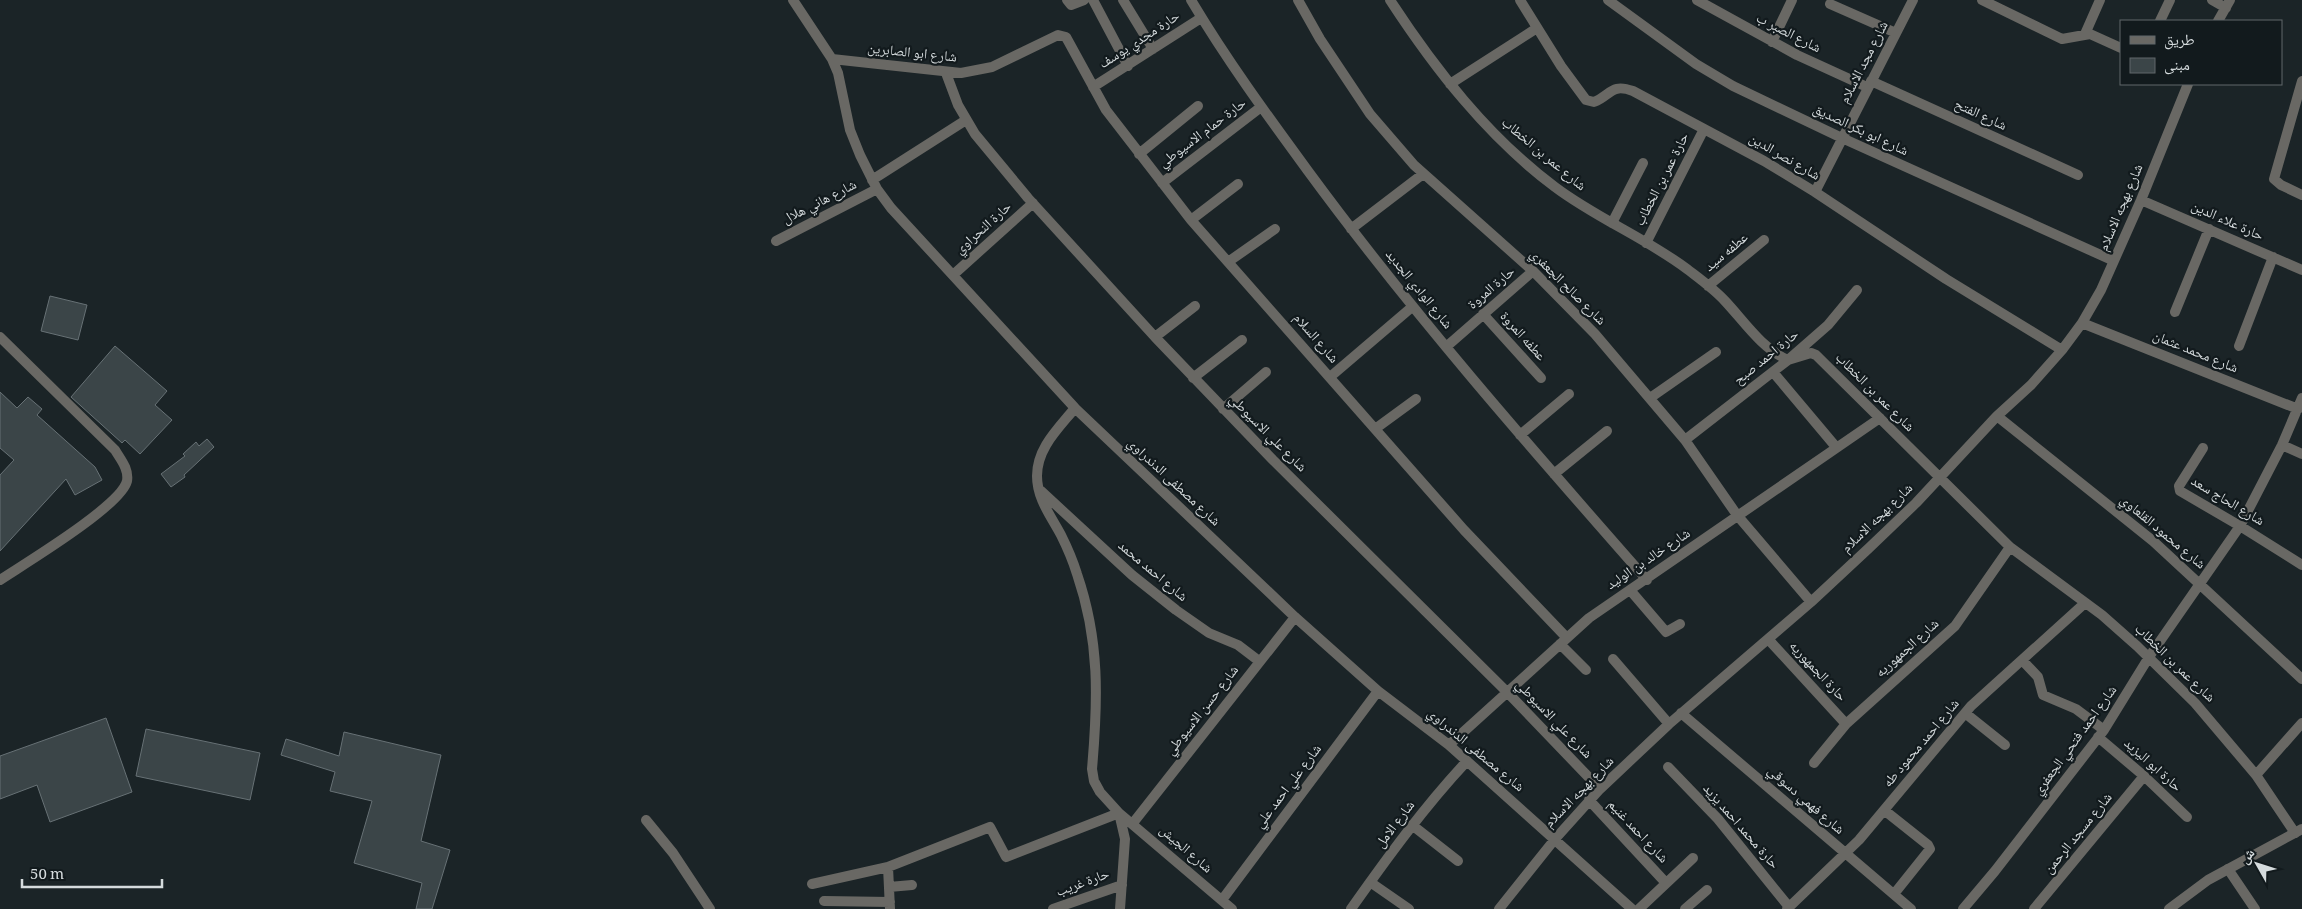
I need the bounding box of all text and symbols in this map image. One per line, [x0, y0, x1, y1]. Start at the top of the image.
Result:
street label: حارة مجدي يوسف [1095, 6, 1186, 76]
street label: شارع الصبر ب [1751, 7, 1825, 61]
street label: شارع مجد الاسلام [1834, 17, 1896, 109]
legend [2120, 20, 2282, 85]
text: طريق [2164, 29, 2195, 55]
street label: شارع ابو الصابرين [866, 37, 958, 71]
text: مبنى [2164, 54, 2190, 80]
street label: حارة حمام الاسيوطي [1154, 93, 1252, 175]
street label: شارع الفتح [1950, 93, 2010, 139]
street label: شارع ابو بكر الصديق [1808, 98, 1912, 164]
street label: شارع عمر بن الخطاب [1495, 112, 1591, 198]
street label: شارع نصر الدين [1744, 128, 1824, 188]
street label: حارة عمر بن الخطاب [1629, 129, 1697, 231]
street label: شارع بهجه الاسلام [2093, 161, 2151, 255]
street label: شارع هاني هلال [779, 174, 861, 232]
street label: حارة علاء الدين [2187, 195, 2267, 249]
street label: حارة النحراوي [950, 196, 1018, 262]
street label: عطفه سيد [1700, 227, 1754, 279]
street label: شارع صالح الجعفري [1523, 244, 1611, 332]
street label: شارع الوادي الجديد [1378, 245, 1458, 335]
street label: حارة المروة [1463, 261, 1521, 317]
street label: عطفه المروة [1493, 306, 1551, 368]
street label: شارع السلام [1286, 308, 1344, 370]
street label: حارة احمد صبح [1729, 324, 1805, 392]
street label: شارع محمد عثمان [2149, 325, 2241, 381]
street label: شارع عمر بن الخطاب [1828, 347, 1920, 439]
street label: شارع علي الاسيوطي [1222, 389, 1312, 479]
street label: شارع مصطفى الدندراوي [1120, 433, 1226, 533]
street label: شارع الحاج سعد [2185, 470, 2269, 534]
street label: شارع بهجه الاسلام [1836, 478, 1920, 560]
street label: شارع محمود القلعاوي [2114, 490, 2210, 576]
street label: شارع خالد بن الوليد [1602, 523, 1696, 597]
street label: شارع احمد محمد [1112, 535, 1192, 609]
street label: شارع الجمهوريه [1870, 613, 1946, 685]
street label: شارع عمر بن الخطاب [2128, 619, 2220, 709]
street label: حارة الجمهوريه [1782, 636, 1852, 708]
street label: شارع حسن الاسيوطي [1160, 660, 1246, 762]
street label: شارع علي الاسيوطي [1509, 675, 1597, 765]
street label: شارع احمد فتحي الجعفري [2028, 681, 2124, 801]
street label: شارع احمد محمود طه [1877, 694, 1967, 794]
street label: شارع مصطفى الدندراوي [1421, 703, 1529, 799]
street label: حارة ابو اليزيد [2117, 733, 2187, 799]
street label: شارع علي احمد علي [1249, 740, 1329, 834]
street label: شارع بهجه الاسلام [1539, 751, 1621, 835]
street label: شارع فهمي دسوقي [1761, 760, 1849, 842]
street label: حارة محمد احمد يزيد [1696, 779, 1784, 876]
street label: شارع مسجد الرحمن [2038, 788, 2120, 880]
street label: شارع احمد غنيم [1601, 794, 1673, 870]
street label: شارع الامل [1370, 796, 1422, 854]
street label: شارع الجيش [1153, 820, 1217, 880]
north arrow [2232, 839, 2282, 889]
text: ش [2234, 844, 2263, 870]
scale bar [22, 856, 162, 888]
text: 50 m [30, 863, 64, 889]
street label: حارة غريب [1053, 863, 1113, 905]

